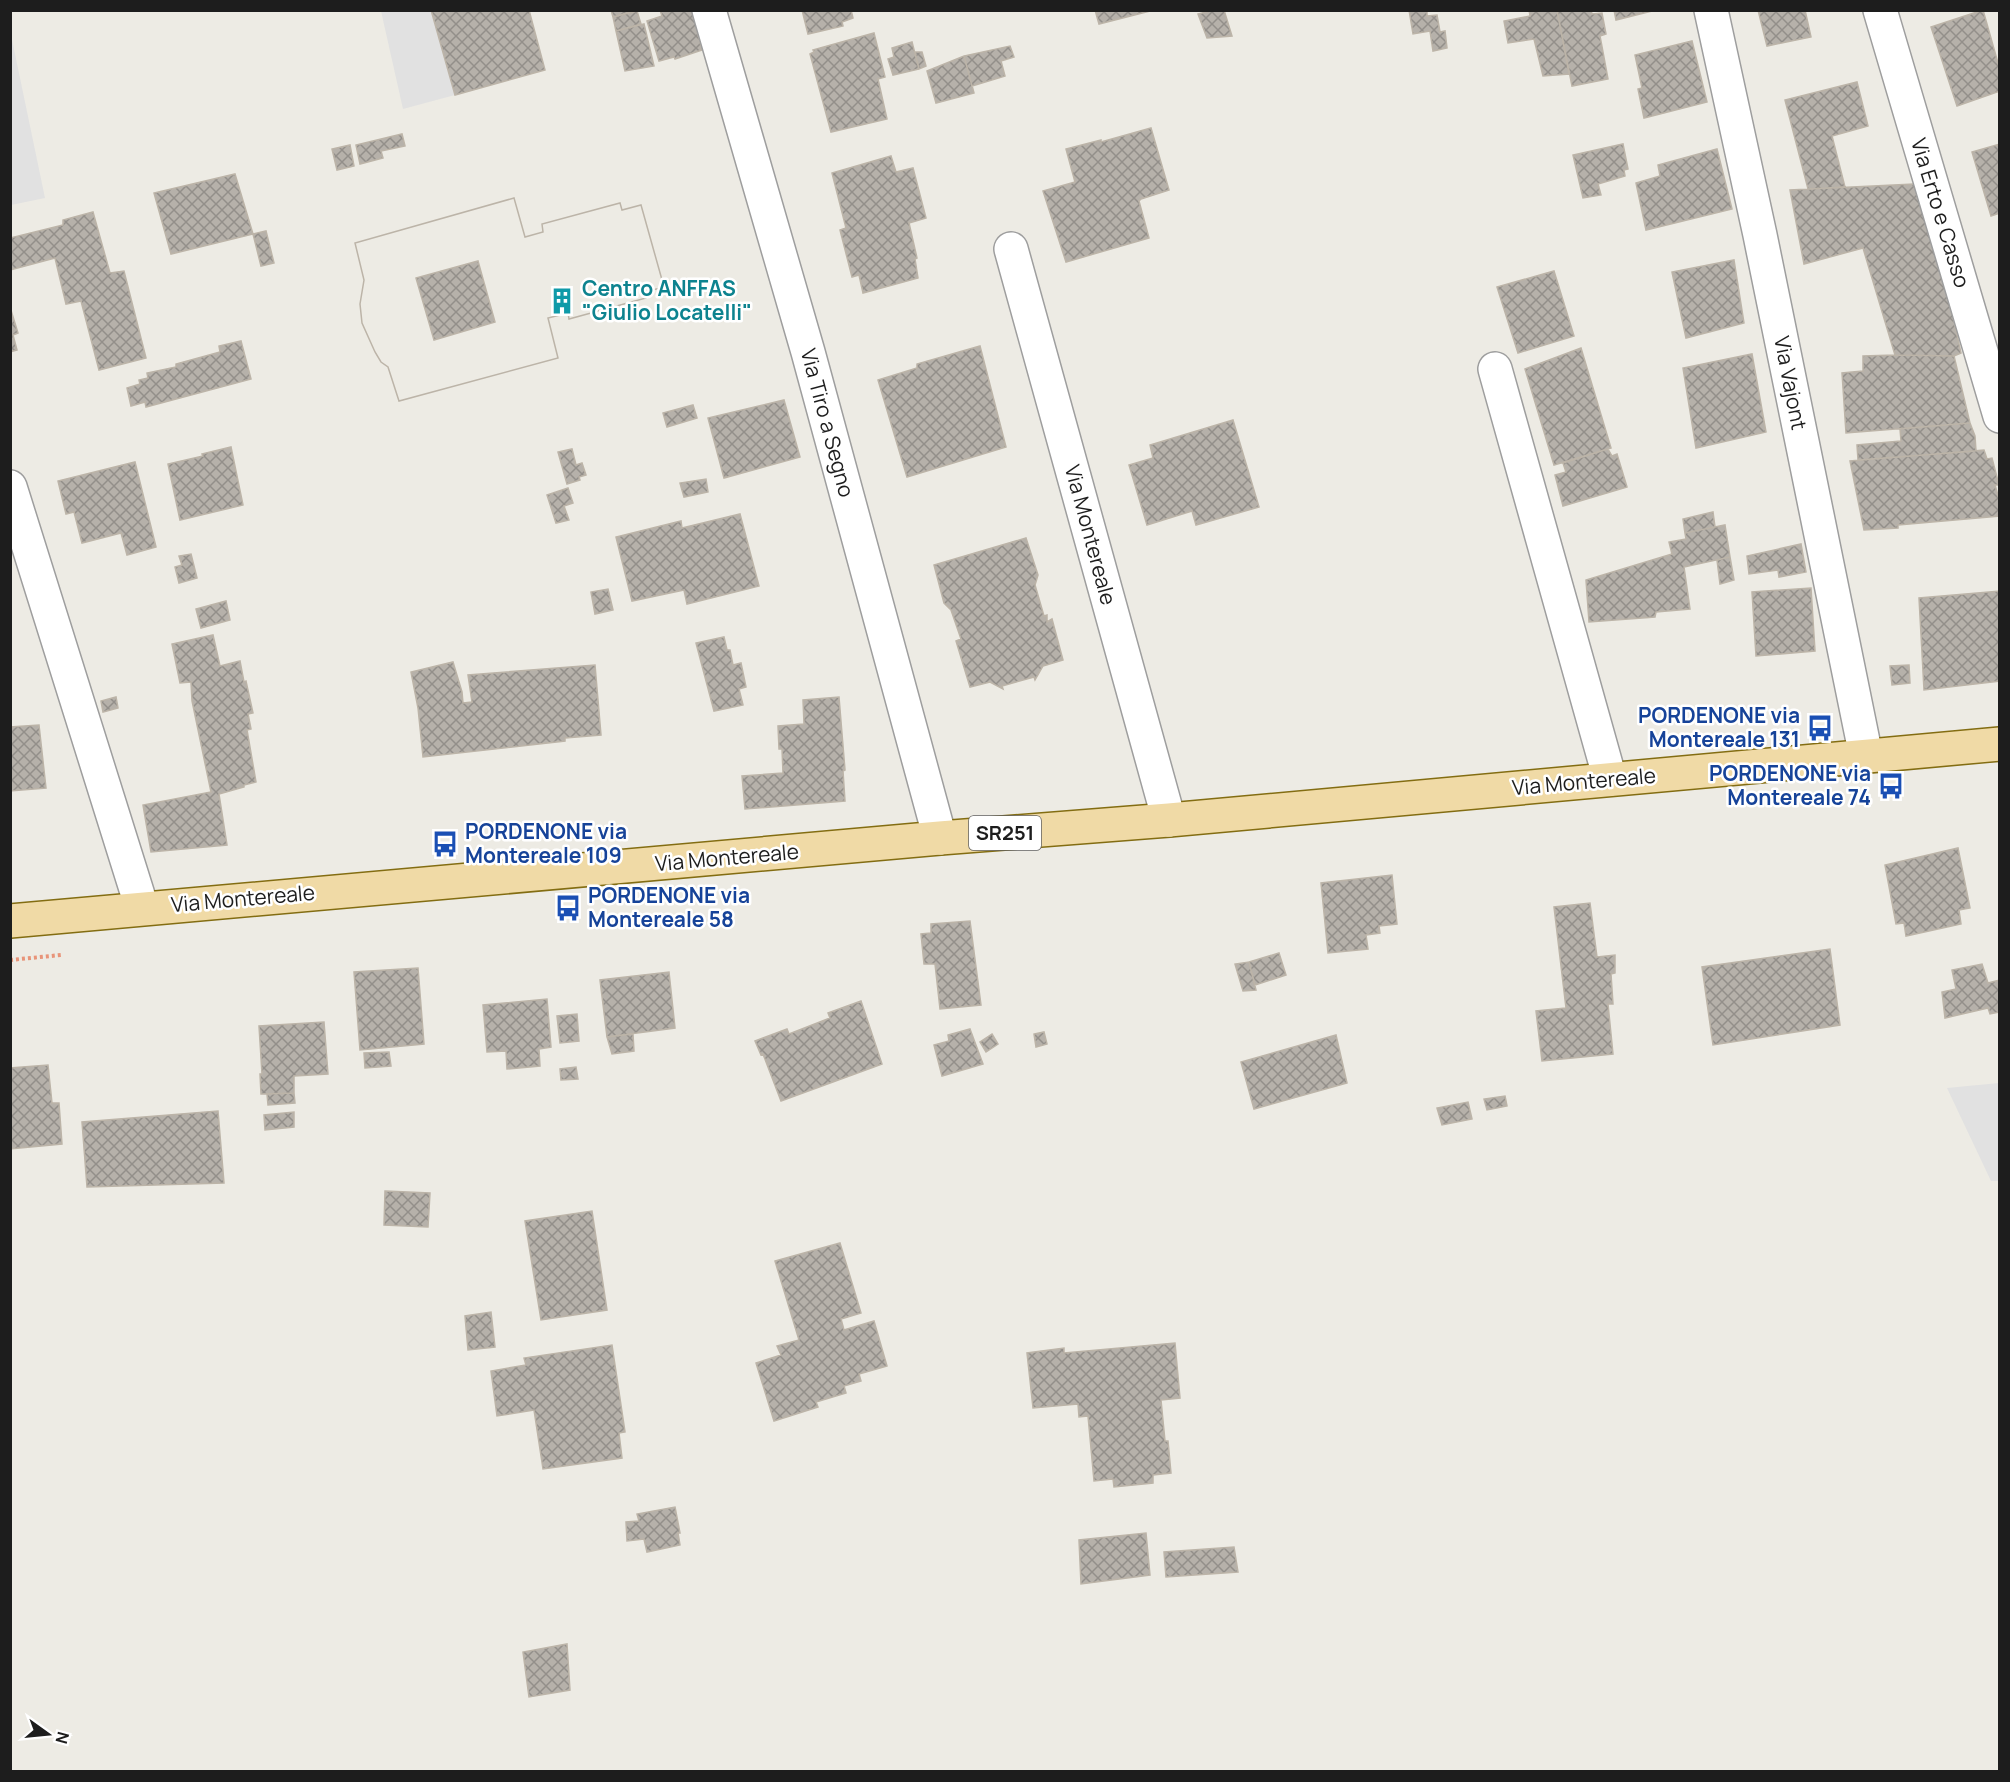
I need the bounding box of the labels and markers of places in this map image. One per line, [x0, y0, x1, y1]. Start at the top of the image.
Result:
place label: Centro ANFFAS "Giulio Locatelli" [582, 274, 752, 326]
building icon: Centro ANFFAS "Giulio Locatelli" [547, 286, 577, 316]
place label: PORDENONE via Montereale 131 [1638, 701, 1800, 753]
bus stop icon: PORDENONE via Montereale 131 [1805, 713, 1835, 743]
place label: PORDENONE via Montereale 74 [1709, 759, 1871, 811]
bus stop icon: PORDENONE via Montereale 74 [1876, 771, 1906, 801]
place label: PORDENONE via Montereale 109 [465, 817, 627, 869]
bus stop icon: PORDENONE via Montereale 109 [430, 829, 460, 859]
place label: PORDENONE via Montereale 58 [588, 881, 750, 933]
bus stop icon: PORDENONE via Montereale 58 [553, 893, 583, 923]

